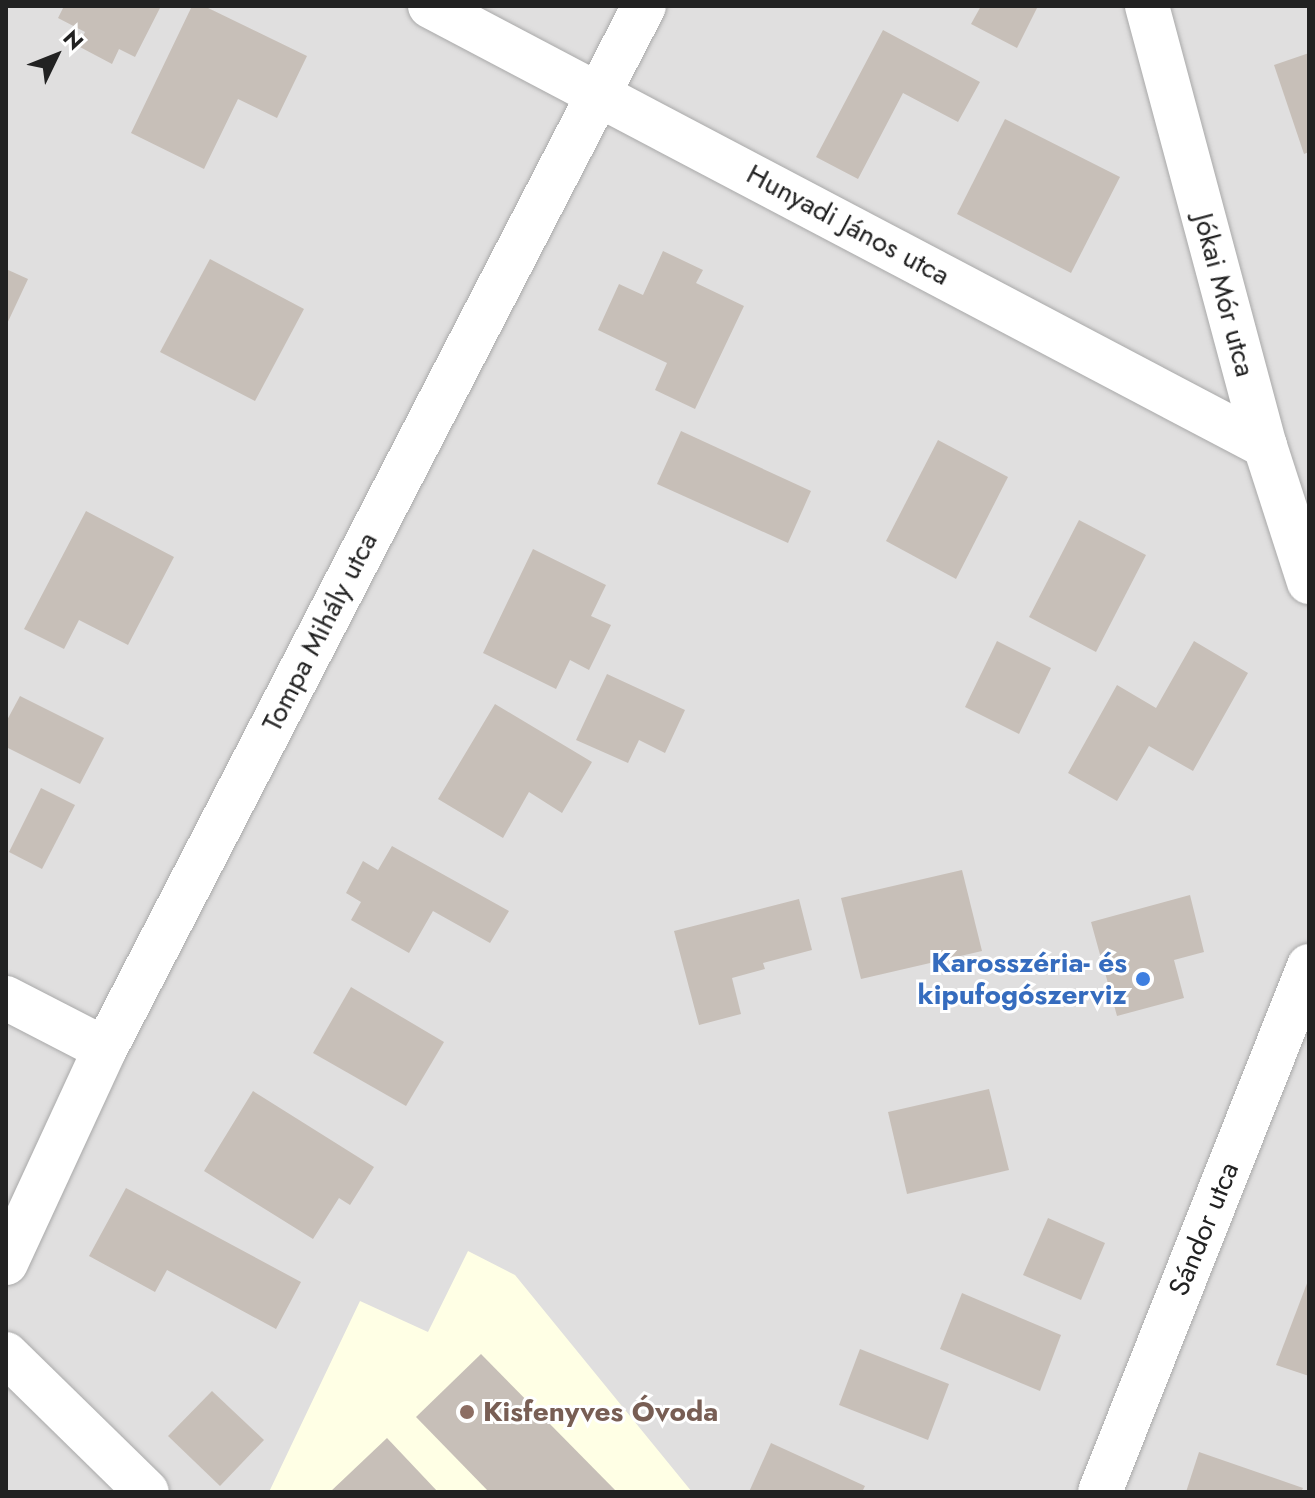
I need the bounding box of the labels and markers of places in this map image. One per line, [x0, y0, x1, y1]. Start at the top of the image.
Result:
place label: Karosszéria- és kipufogószerviz [918, 946, 1127, 1012]
marker: Karosszéria- és kipufogószerviz [1134, 970, 1152, 988]
place label: Kisfenyves Óvoda [483, 1395, 718, 1429]
marker: Kisfenyves Óvoda [458, 1403, 476, 1421]

